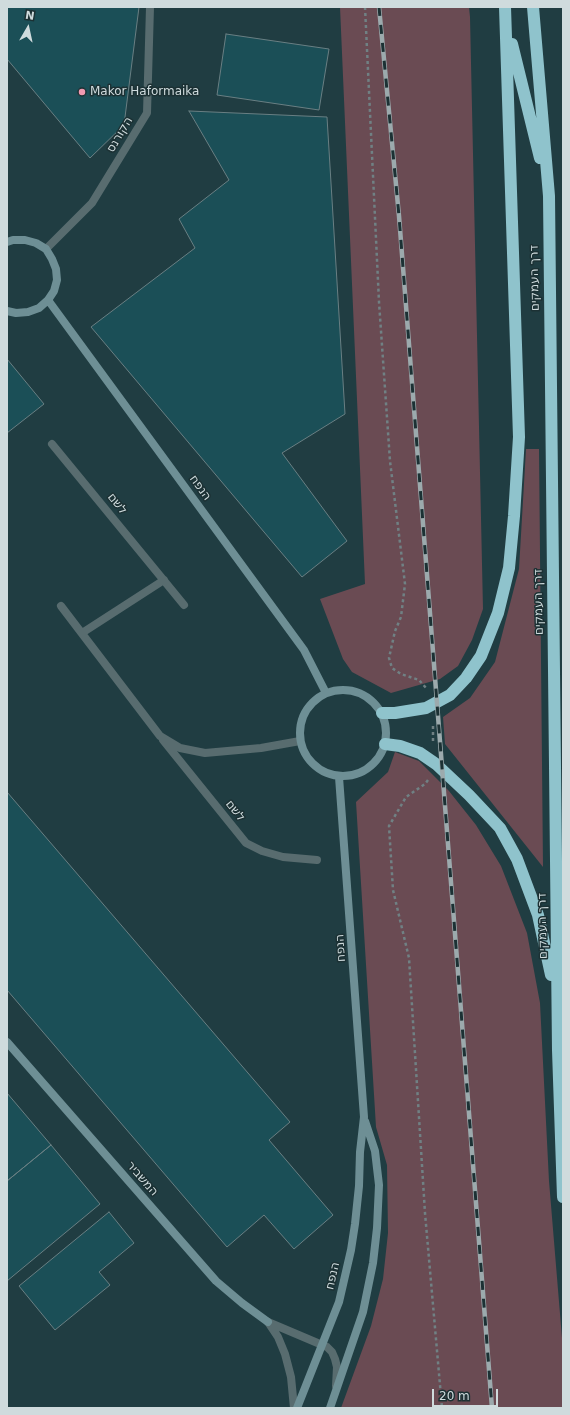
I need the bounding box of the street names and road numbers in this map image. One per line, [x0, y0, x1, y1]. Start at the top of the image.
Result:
street label: הקורנס [104, 115, 136, 155]
street label: דרך העמקים [527, 245, 543, 311]
street label: הנפח [186, 472, 214, 504]
street label: לשם [104, 490, 130, 518]
street label: דרך העמקים [531, 569, 547, 635]
street label: לשם [222, 797, 248, 825]
street label: דרך העמקים [535, 893, 551, 959]
street label: הנפח [333, 934, 349, 962]
street label: המשביר [123, 1159, 161, 1199]
street label: הנפח [323, 1261, 343, 1291]

